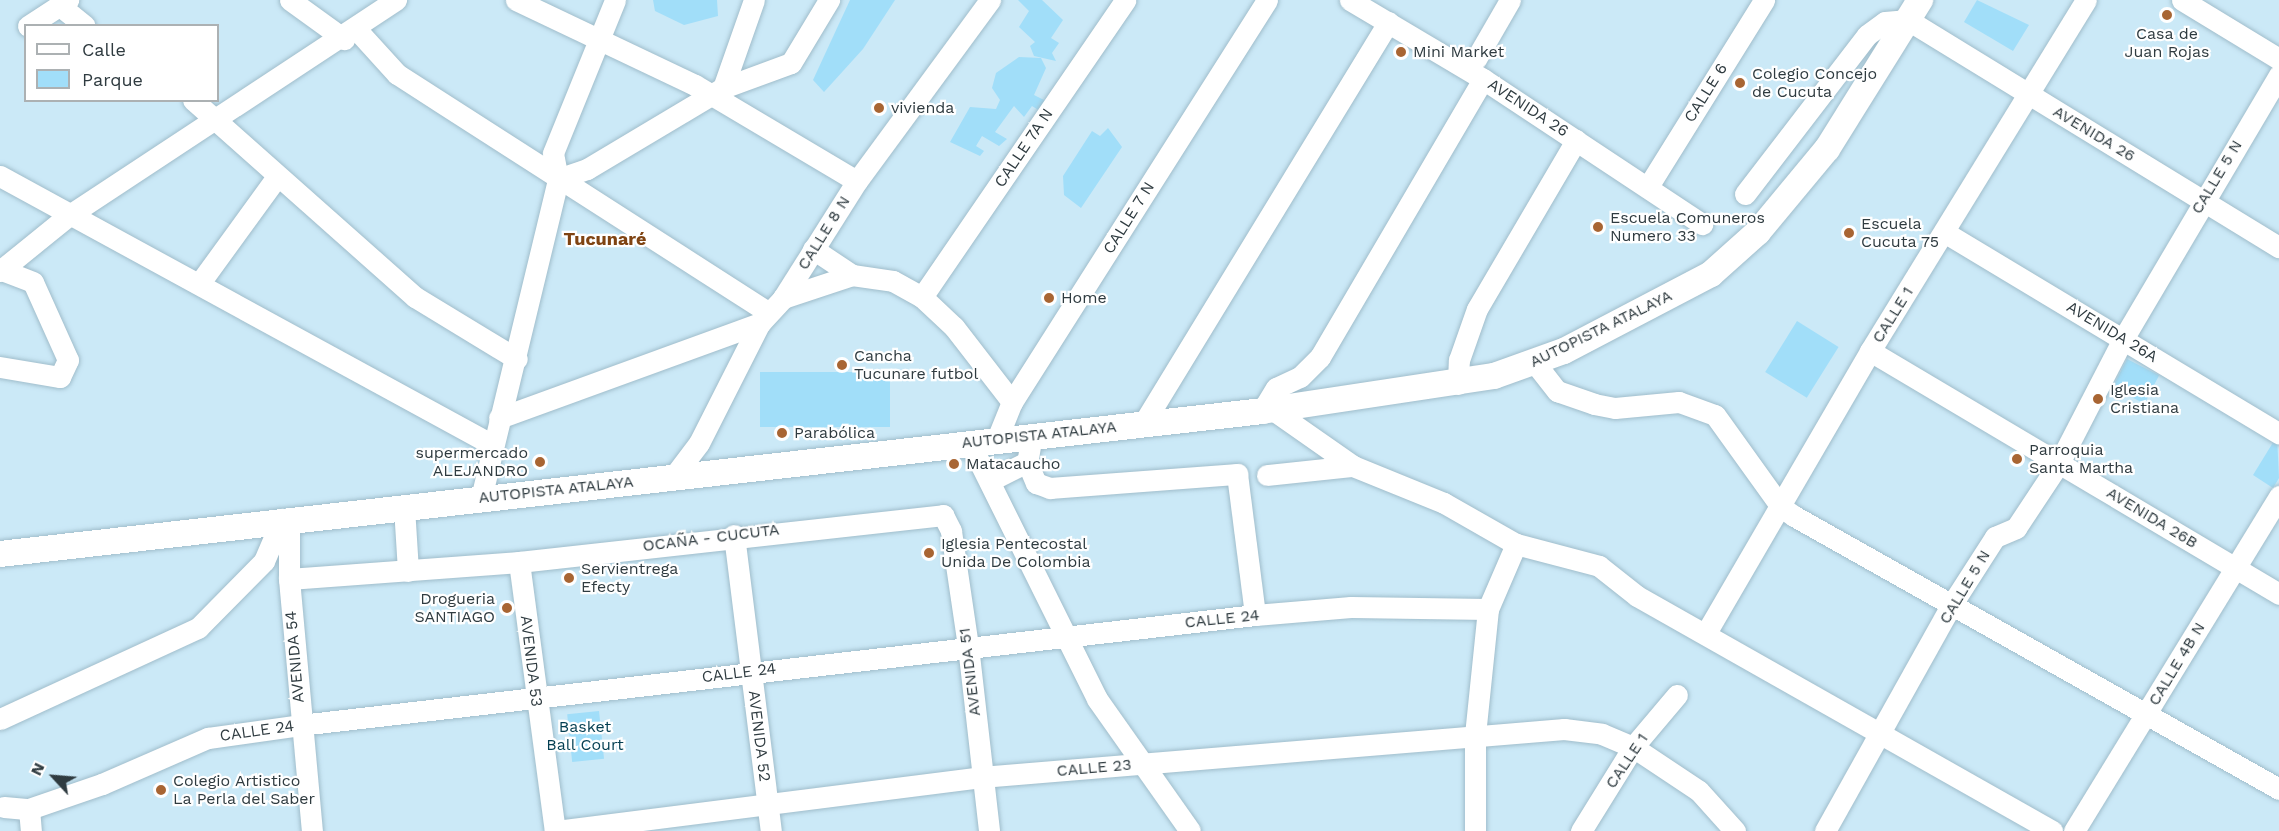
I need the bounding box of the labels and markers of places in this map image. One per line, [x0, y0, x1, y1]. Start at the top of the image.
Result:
marker: Casa de Juan Rojas [2160, 8, 2174, 22]
place label: Casa de Juan Rojas [2125, 24, 2209, 62]
place label: Mini Market [1413, 42, 1504, 62]
marker: Mini Market [1394, 45, 1408, 59]
place label: Colegio Concejo de Cucuta [1752, 64, 1877, 102]
marker: Colegio Concejo de Cucuta [1733, 76, 1747, 90]
place label: vivienda [891, 98, 954, 118]
marker: vivienda [872, 101, 886, 115]
place label: Escuela Comuneros Numero 33 [1610, 208, 1765, 246]
place label: Escuela Cucuta 75 [1861, 214, 1940, 252]
marker: Escuela Comuneros Numero 33 [1591, 220, 1605, 234]
marker: Escuela Cucuta 75 [1842, 226, 1856, 240]
place label: Home [1061, 288, 1107, 308]
marker: Home [1042, 291, 1056, 305]
place label: Cancha Tucunare futbol [854, 346, 979, 384]
marker: Cancha Tucunare futbol [835, 358, 849, 372]
place label: Iglesia Cristiana [2110, 380, 2179, 418]
marker: Iglesia Cristiana [2091, 392, 2105, 406]
place label: Parabólica [794, 423, 875, 443]
marker: Parabólica [775, 426, 789, 440]
place label: Parroquia Santa Martha [2029, 440, 2133, 478]
place label: supermercado ALEJANDRO [416, 443, 528, 481]
marker: Parroquia Santa Martha [2010, 452, 2024, 466]
place label: Matacaucho [966, 454, 1060, 474]
marker: supermercado ALEJANDRO [533, 455, 547, 469]
marker: Matacaucho [947, 457, 961, 471]
place label: Iglesia Pentecostal Unida De Colombia [941, 534, 1091, 572]
marker: Iglesia Pentecostal Unida De Colombia [922, 546, 936, 560]
place label: Servientrega Efecty [581, 559, 678, 597]
marker: Servientrega Efecty [562, 571, 576, 585]
place label: Drogueria SANTIAGO [414, 589, 495, 627]
marker: Drogueria SANTIAGO [500, 601, 514, 615]
place label: Colegio Artistico La Perla del Saber [173, 771, 316, 809]
marker: Colegio Artistico La Perla del Saber [154, 783, 168, 797]

